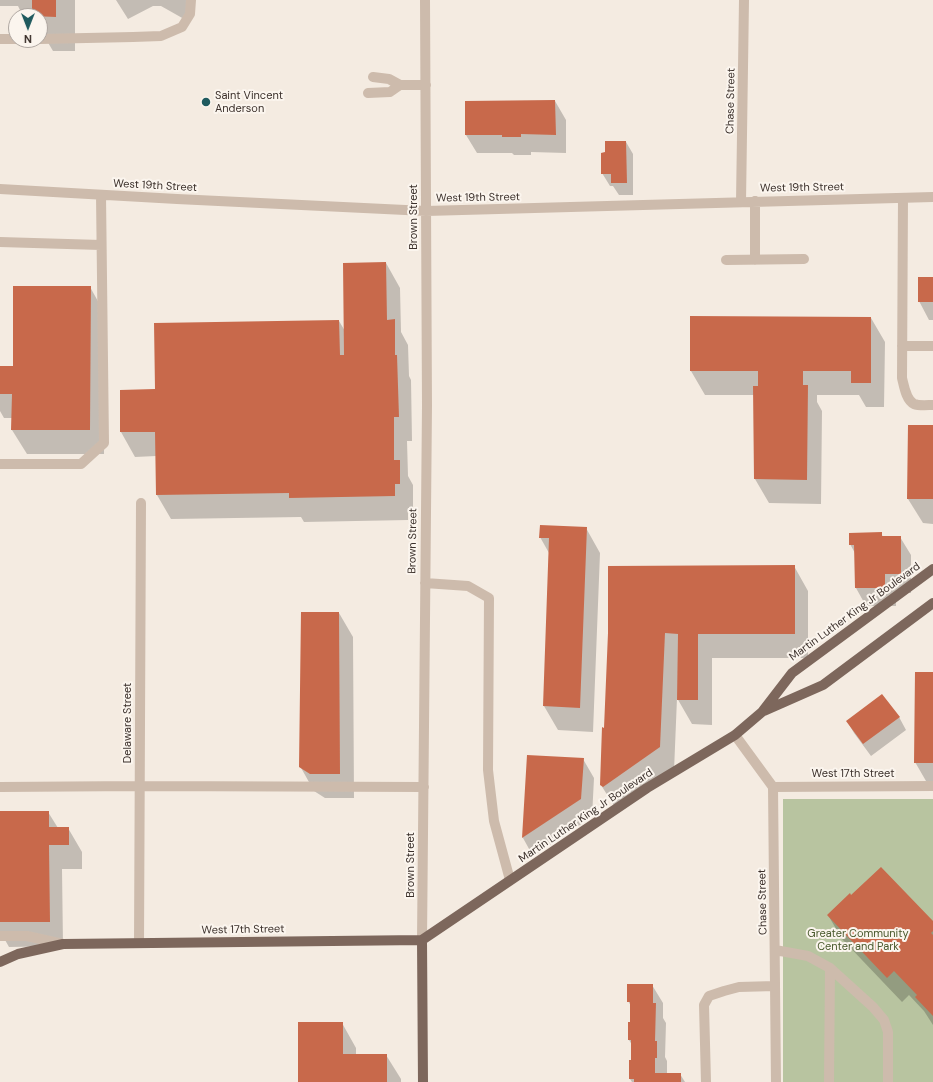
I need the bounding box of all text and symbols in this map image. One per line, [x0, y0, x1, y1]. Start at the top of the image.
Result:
north arrow [8, 8, 48, 48]
text: N [24, 32, 32, 46]
street label: Chase Street [724, 68, 738, 134]
place label: Saint Vincent Anderson [215, 89, 283, 115]
marker: Saint Vincent Anderson [200, 96, 212, 108]
street label: West 19th Street [113, 177, 197, 195]
street label: West 19th Street [760, 181, 844, 195]
street label: Brown Street [407, 184, 421, 250]
street label: West 19th Street [436, 191, 520, 205]
street label: Brown Street [406, 508, 420, 574]
street label: Martin Luther King Jr Boulevard [787, 560, 923, 664]
street label: Delaware Street [121, 683, 135, 763]
street label: Martin Luther King Jr Boulevard [517, 766, 655, 866]
street label: West 17th Street [812, 767, 894, 781]
street label: Brown Street [404, 832, 418, 898]
street label: Chase Street [756, 869, 770, 935]
street label: West 17th Street [201, 923, 285, 937]
park label: Greater Community Center and Park [807, 927, 909, 953]

